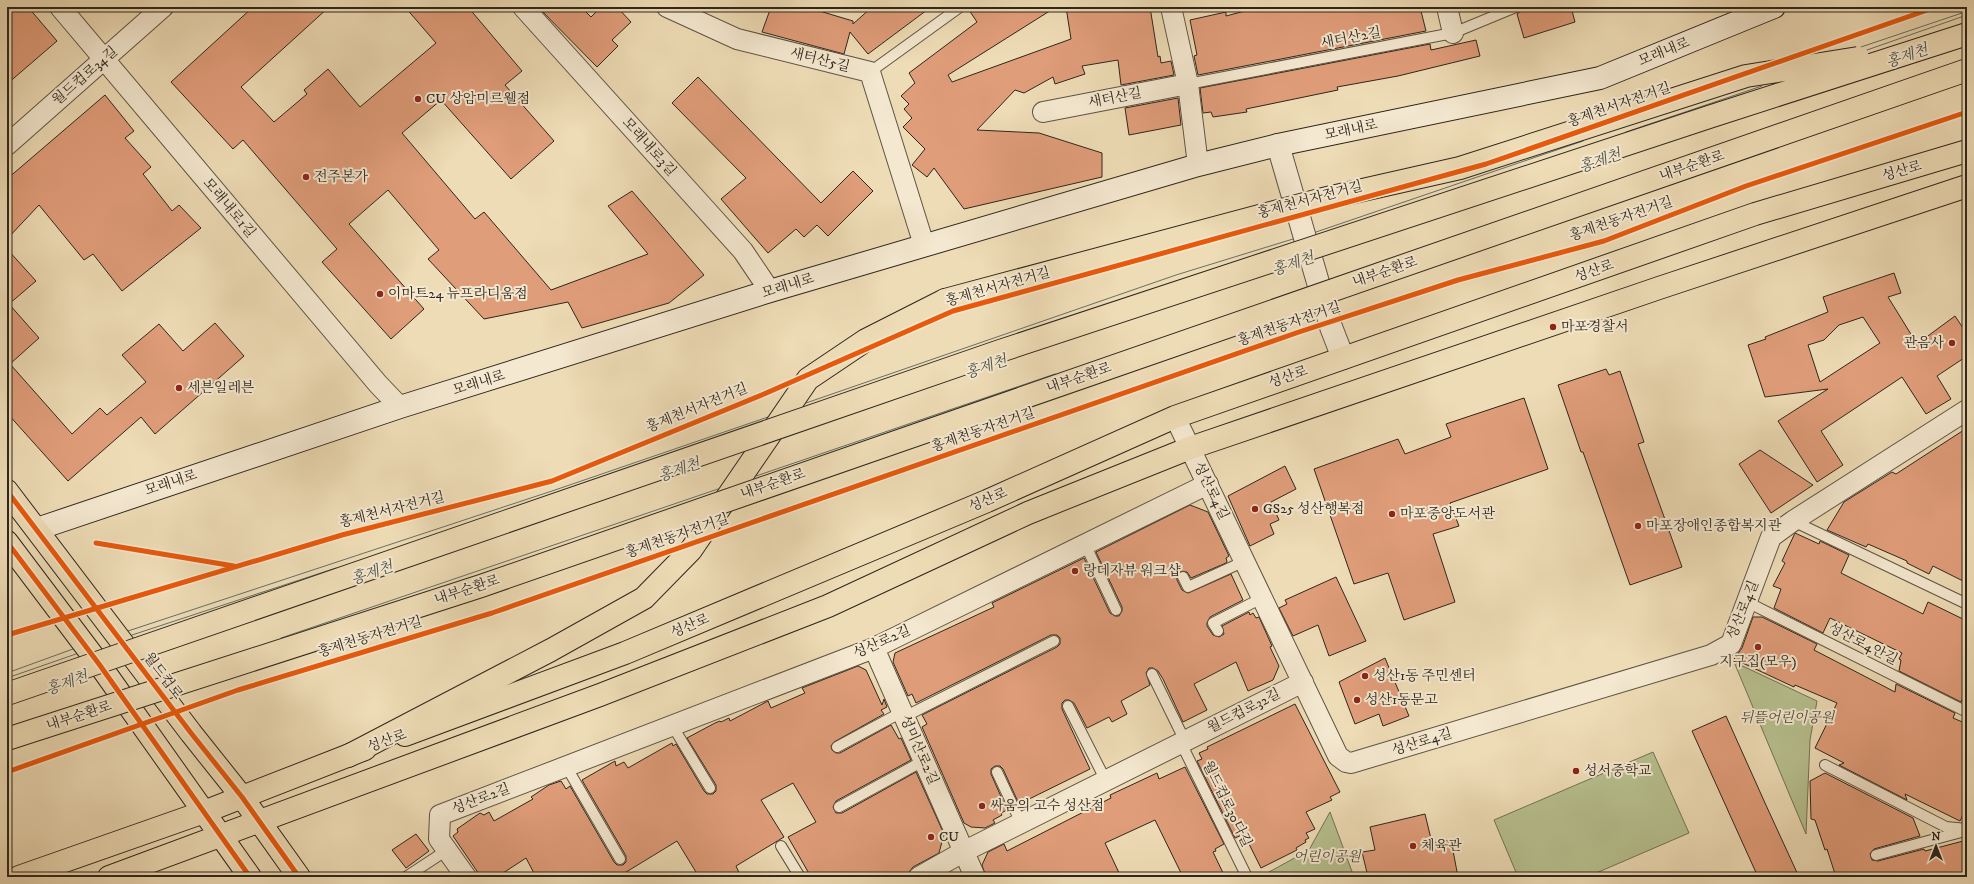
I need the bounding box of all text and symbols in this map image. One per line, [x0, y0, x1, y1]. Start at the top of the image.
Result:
street label: 새터산2길 [1319, 23, 1383, 53]
street label: 모래내로 [1636, 33, 1693, 70]
water label: 홍제천 [1883, 39, 1932, 72]
street label: 월드컵로34길 [49, 43, 121, 109]
street label: 새터산5길 [788, 44, 852, 76]
street label: 홍제천서자전거길 [1565, 79, 1673, 131]
street label: 새터산길 [1087, 84, 1143, 112]
place label: CU 상암미르웰점 [426, 90, 530, 108]
marker: CU 상암미르웰점 [413, 94, 423, 104]
street label: 모래내로3길 [618, 114, 680, 180]
street label: 모래내로 [1323, 115, 1380, 144]
water label: 홍제천 [1576, 144, 1625, 177]
street label: 내부순환로 [1657, 146, 1727, 186]
street label: 성산로 [1880, 157, 1924, 185]
place label: 전주본가 [314, 168, 369, 186]
marker: 전주본가 [301, 172, 311, 182]
street label: 모래내로1길 [199, 174, 259, 242]
street label: 홍제천서자전거길 [1255, 177, 1365, 223]
street label: 홍제천동자전거길 [1567, 193, 1675, 245]
water label: 홍제천 [1269, 247, 1318, 280]
street label: 내부순환로 [1350, 252, 1420, 292]
street label: 성산로 [1572, 256, 1617, 286]
street label: 홍제천서자전거길 [944, 263, 1052, 311]
street label: 모래내로 [759, 269, 817, 303]
place label: 이마트24 뉴프라디움점 [388, 285, 528, 303]
marker: 이마트24 뉴프라디움점 [375, 289, 385, 299]
street label: 홍제천동자전거길 [1235, 298, 1343, 350]
place label: 마포경찰서 [1561, 318, 1629, 336]
marker: 마포경찰서 [1548, 322, 1558, 332]
place label: 관음사 [1903, 334, 1944, 352]
marker: 관음사 [1947, 338, 1957, 348]
water label: 홍제천 [962, 350, 1011, 383]
street label: 내부순환로 [1044, 358, 1114, 398]
street label: 성산로 [1266, 362, 1311, 392]
street label: 모래내로 [450, 366, 508, 400]
place label: 세븐일레븐 [187, 379, 255, 397]
street label: 홍제천서자전거길 [643, 379, 751, 437]
marker: 세븐일레븐 [174, 383, 184, 393]
street label: 홍제천동자전거길 [929, 404, 1037, 456]
water label: 홍제천 [655, 453, 704, 486]
street label: 성산로4길 [1189, 459, 1233, 523]
street label: 내부순환로 [738, 464, 808, 504]
street label: 모래내로 [142, 466, 200, 500]
street label: 성산로 [966, 484, 1011, 516]
street label: 홍제천서자전거길 [337, 488, 447, 532]
place label: GS25 성산행복점 [1263, 500, 1365, 518]
marker: GS25 성산행복점 [1250, 504, 1260, 514]
place label: 마포중앙도서관 [1400, 505, 1495, 523]
marker: 마포중앙도서관 [1387, 509, 1397, 519]
street label: 홍제천동자전거길 [623, 510, 731, 562]
place label: 마포장애인종합복지관 [1646, 517, 1782, 535]
marker: 마포장애인종합복지관 [1633, 521, 1643, 531]
water label: 홍제천 [348, 556, 397, 589]
place label: 랑데자뷰 워크샵 [1083, 562, 1181, 580]
marker: 랑데자뷰 워크샵 [1070, 566, 1080, 576]
street label: 내부순환로 [432, 571, 502, 609]
street label: 성산로4길 [1723, 578, 1763, 642]
street label: 성산로 [668, 610, 713, 642]
street label: 홍제천동자전거길 [316, 613, 424, 661]
street label: 성산로4안길 [1825, 619, 1901, 669]
street label: 성산로2길 [850, 621, 914, 663]
marker: 지구집(모우) [1753, 642, 1763, 652]
street label: 월드컵로 [140, 649, 187, 703]
place label: 지구집(모우) [1720, 653, 1797, 671]
water label: 홍제천 [43, 666, 92, 699]
place label: 성산1동 주민센터 [1373, 667, 1476, 685]
marker: 성산1동 주민센터 [1360, 671, 1370, 681]
street label: 월드컵로32길 [1204, 685, 1284, 737]
place label: 성산1동문고 [1365, 691, 1438, 709]
marker: 성산1동문고 [1352, 695, 1362, 705]
street label: 내부순환로 [44, 697, 114, 735]
park label: 뒤뜰어린이공원 [1740, 709, 1836, 727]
street label: 성미산로2길 [896, 712, 942, 788]
street label: 성산로4길 [1390, 724, 1454, 760]
street label: 성산로 [365, 725, 410, 756]
street label: 월드컵로30다길 [1198, 758, 1256, 850]
place label: 성서중학교 [1584, 762, 1652, 780]
marker: 성서중학교 [1571, 766, 1581, 776]
street label: 성산로2길 [449, 780, 513, 818]
place label: 싸움의 고수 성산점 [990, 797, 1104, 815]
marker: 싸움의 고수 성산점 [977, 801, 987, 811]
north arrow [1916, 826, 1956, 866]
place label: CU [939, 828, 959, 846]
text: N [1931, 830, 1941, 844]
marker: CU [926, 832, 936, 842]
place label: 체육관 [1421, 837, 1462, 855]
marker: 체육관 [1408, 841, 1418, 851]
park label: 어린이공원 [1293, 848, 1362, 866]

